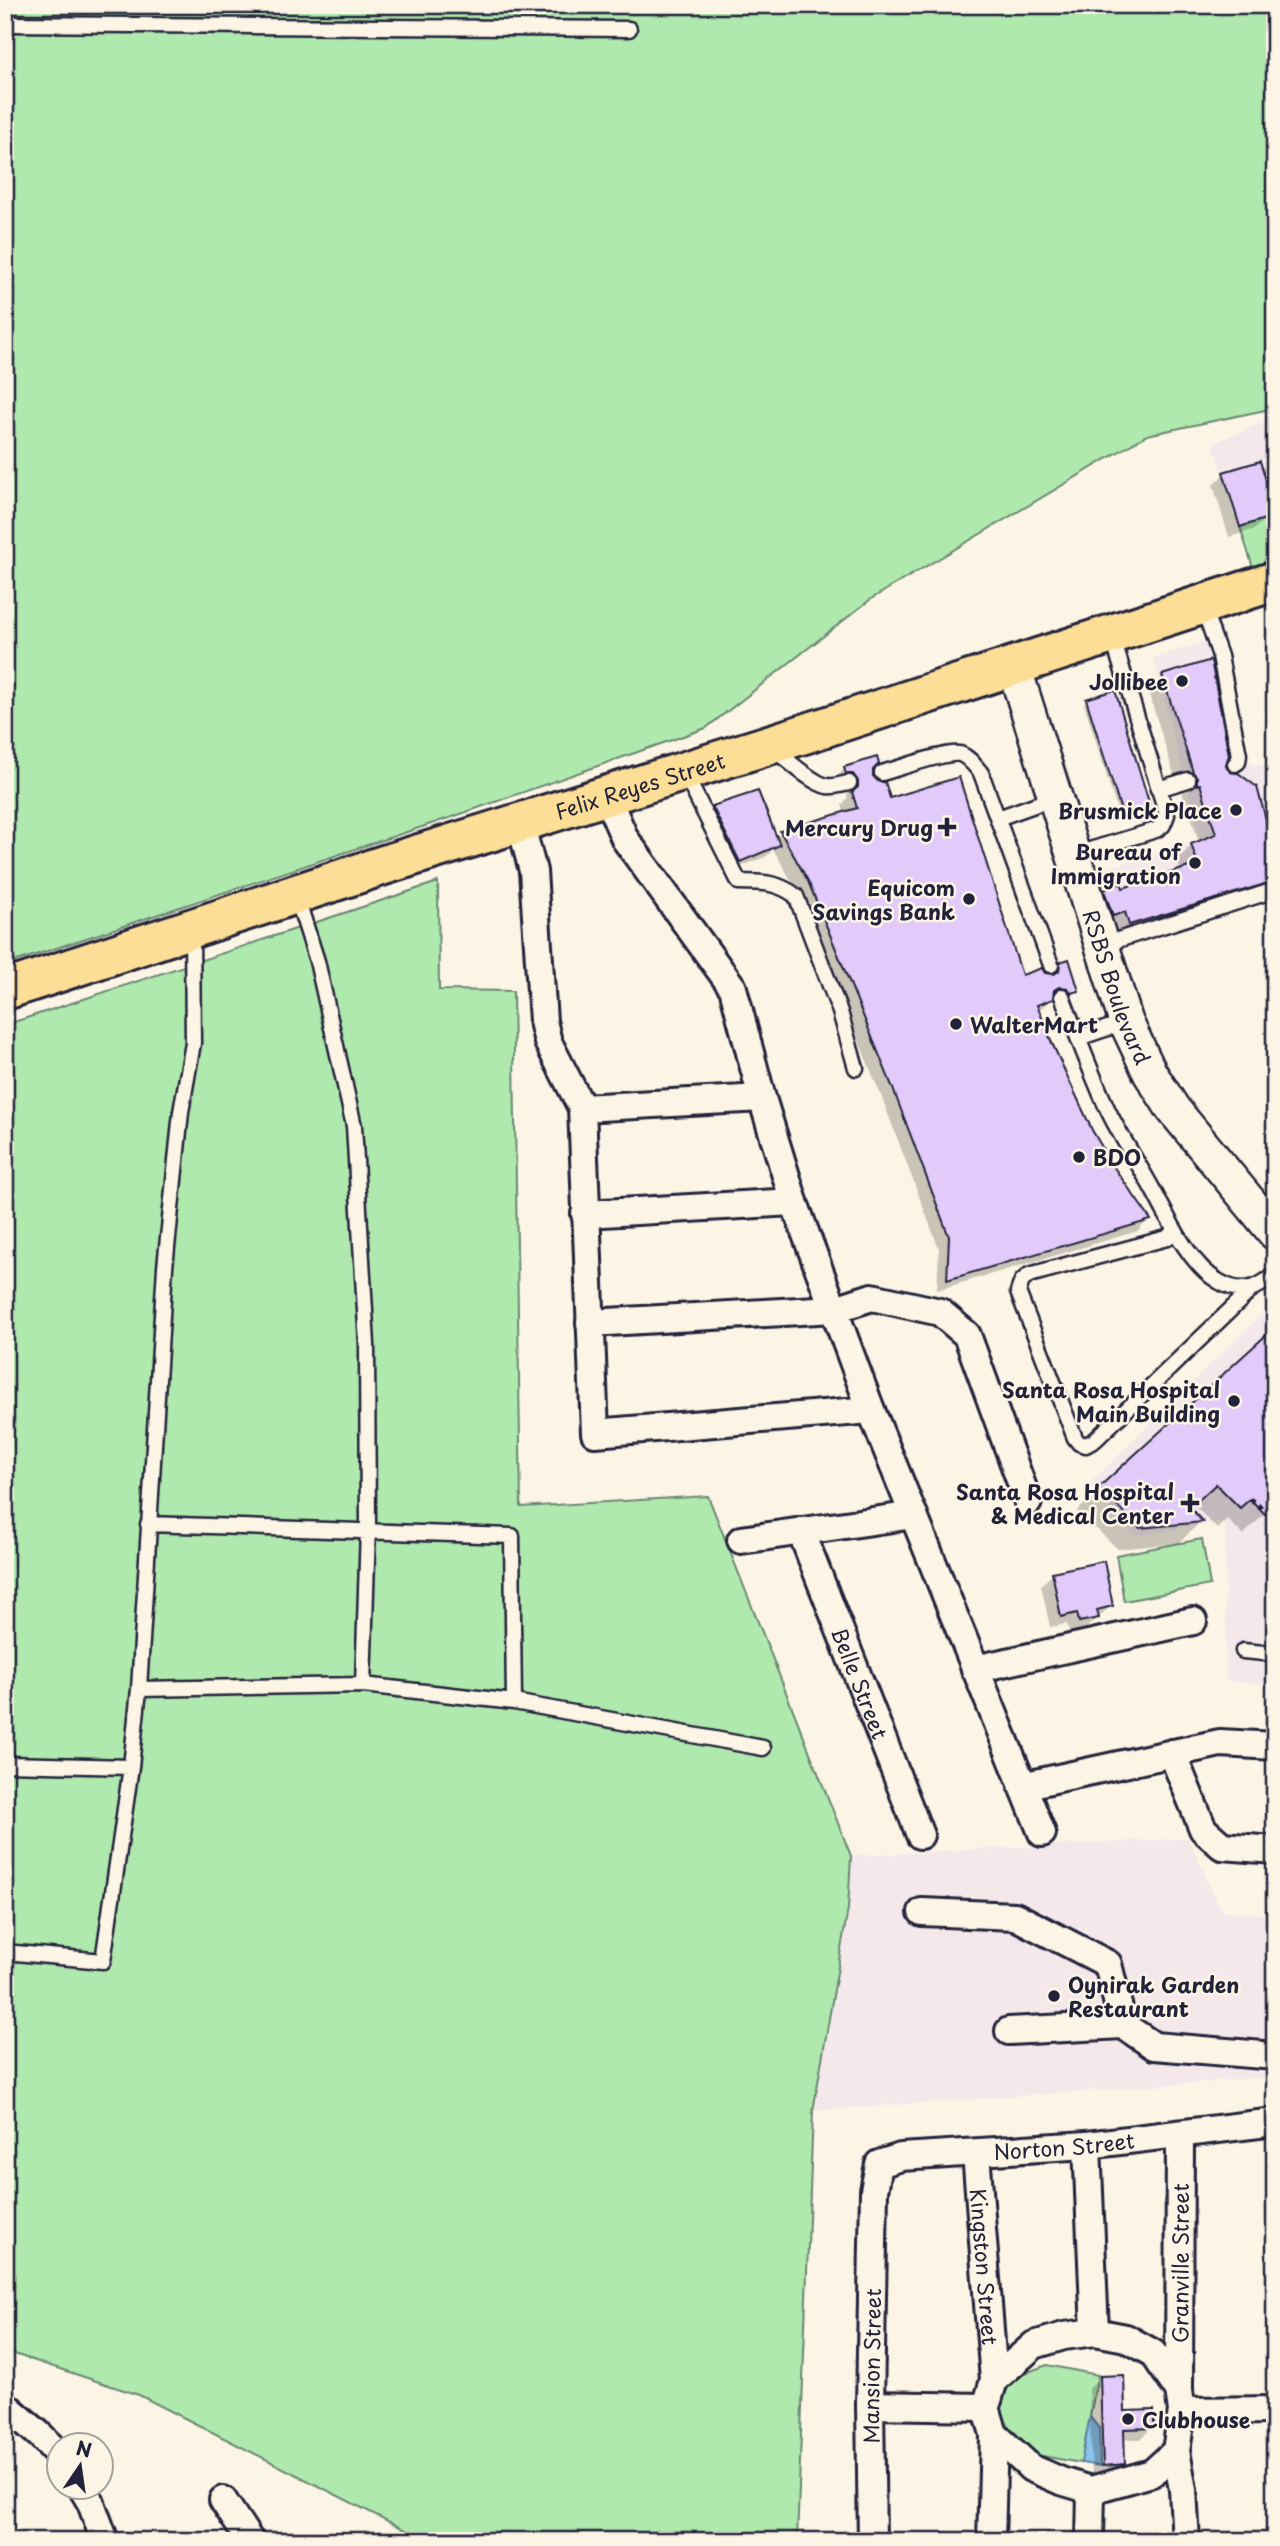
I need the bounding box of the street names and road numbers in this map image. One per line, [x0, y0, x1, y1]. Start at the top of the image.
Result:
street label: Felix Reyes Street [551, 744, 729, 827]
street label: RSBS Boulevard [1075, 905, 1160, 1069]
street label: Belle Street [824, 1622, 897, 1743]
street label: Norton Street [993, 2123, 1136, 2167]
street label: Granville Street [1163, 2183, 1196, 2343]
street label: Kingston Street [963, 2187, 1007, 2346]
street label: Mansion Street [854, 2288, 888, 2444]

